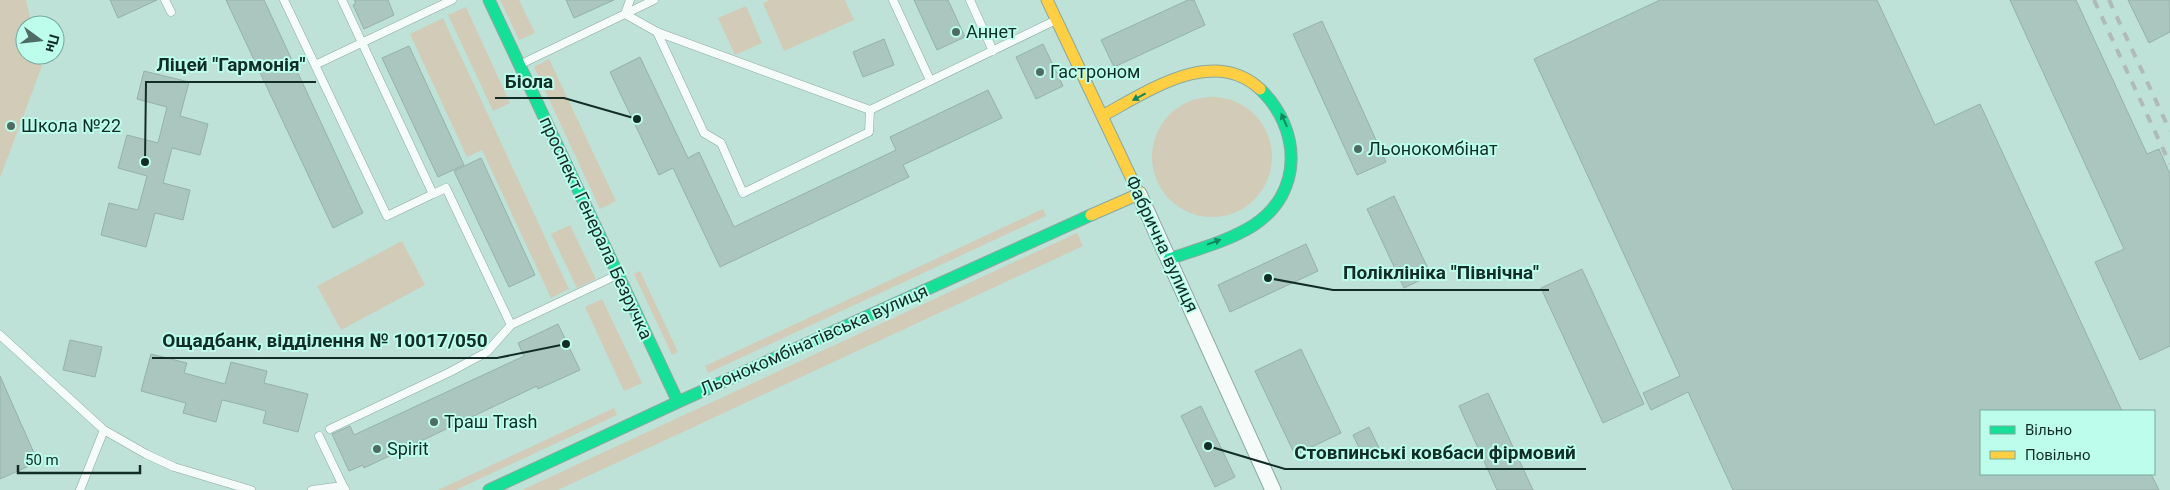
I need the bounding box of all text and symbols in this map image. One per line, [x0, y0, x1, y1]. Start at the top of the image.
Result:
north arrow [15, 15, 65, 65]
place label: Аннет [966, 21, 1017, 42]
marker: Аннет [950, 26, 962, 38]
text: Пн [43, 33, 63, 54]
callout: Ліцей "Гармонія" [146, 48, 316, 82]
text: Ліцей "Гармонія" [156, 53, 306, 76]
place label: Гастроном [1050, 61, 1140, 82]
callout: Біола [495, 64, 564, 98]
marker: Гастроном [1034, 66, 1046, 78]
text: Біола [505, 70, 553, 93]
one-way arrow [1132, 93, 1147, 101]
street label: проспект Генерала Безручка [536, 113, 657, 342]
one-way arrow [1280, 113, 1288, 127]
place label: Школа №22 [21, 115, 121, 136]
marker: Школа №22 [5, 120, 17, 132]
place label: Льонокомбінат [1368, 138, 1498, 159]
marker: Льонокомбінат [1352, 143, 1364, 155]
street label: Фабрична вулиця [1122, 172, 1203, 315]
one-way arrow [1207, 238, 1222, 245]
callout: Поліклініка "Північна" [1333, 256, 1549, 290]
text: Поліклініка "Північна" [1343, 261, 1539, 284]
street label: Льонокомбінатівська вулиця [697, 280, 931, 399]
callout: Ощадбанк, відділення № 10017/050 [152, 324, 497, 358]
text: Ощадбанк, відділення № 10017/050 [162, 329, 488, 352]
legend [1980, 410, 2155, 475]
place label: Траш Trash [444, 411, 538, 432]
marker: Траш Trash [428, 416, 440, 428]
text: Вільно [2025, 421, 2072, 439]
callout: Стовпинські ковбаси фірмовий [1285, 435, 1586, 469]
place label: Spirit [387, 438, 429, 459]
text: Стовпинські ковбаси фірмовий [1294, 441, 1576, 464]
scale bar [18, 442, 140, 474]
marker: Spirit [371, 443, 383, 455]
text: Повільно [2025, 446, 2091, 464]
text: 50 m [25, 451, 59, 469]

